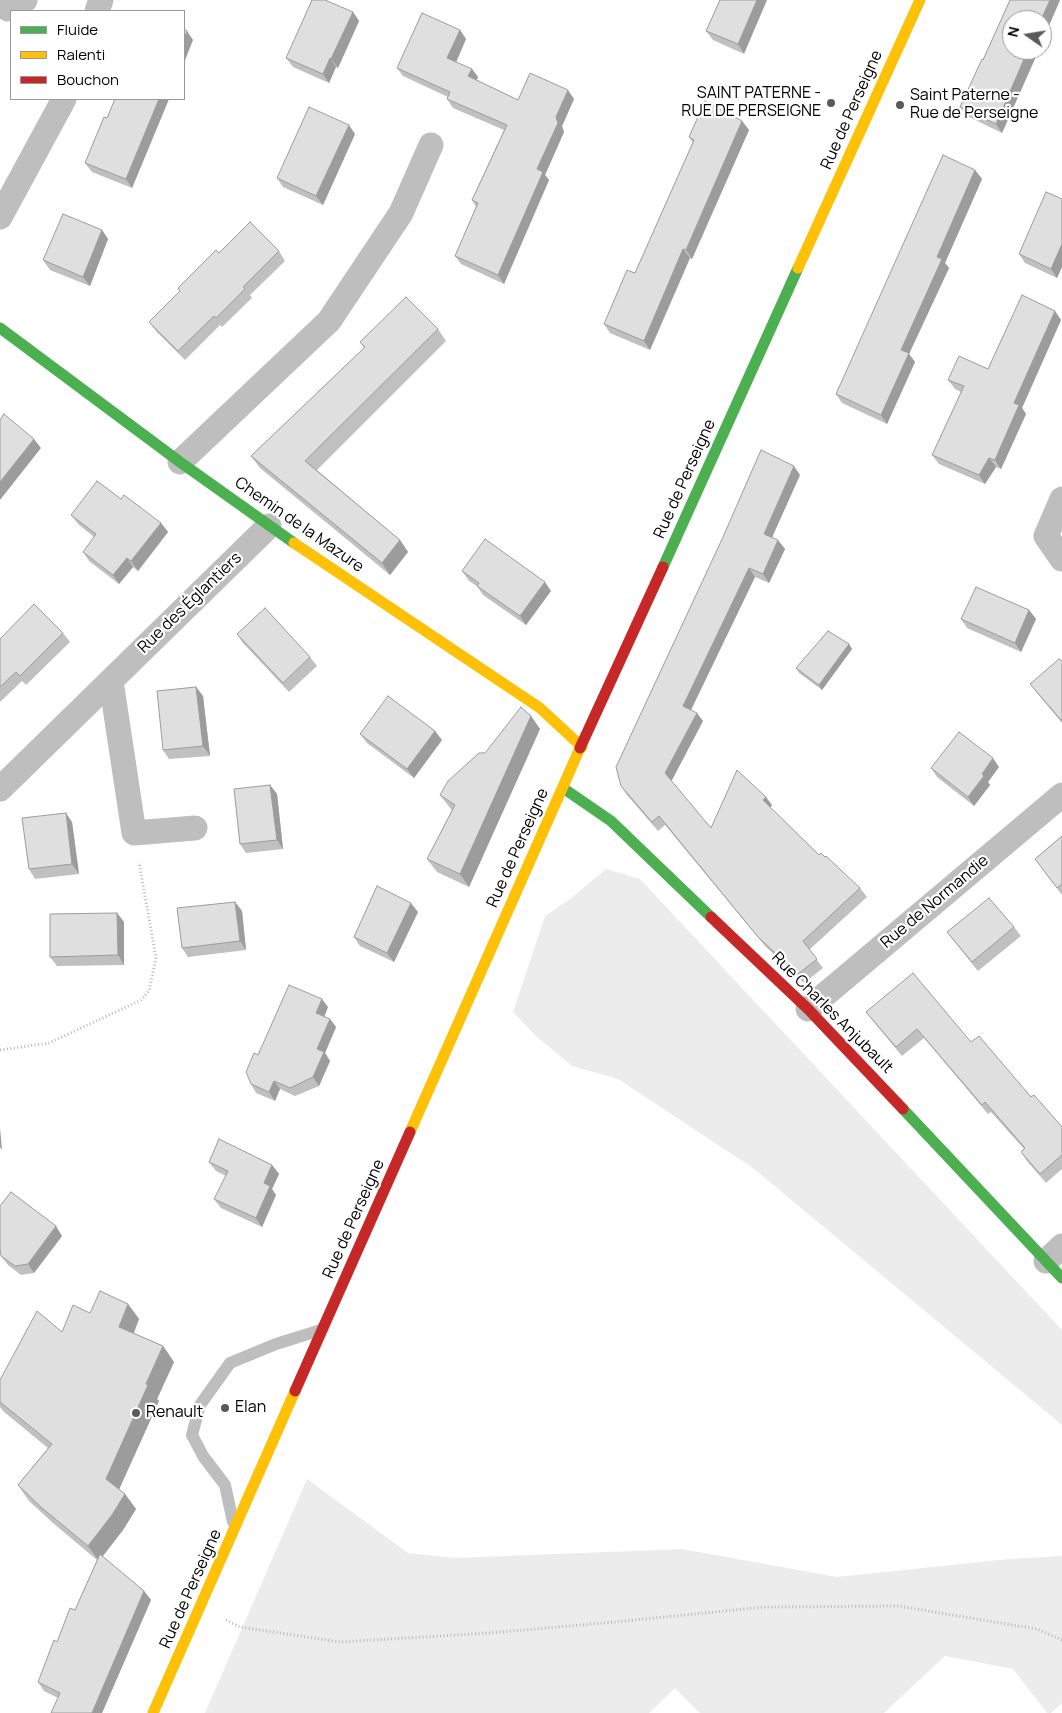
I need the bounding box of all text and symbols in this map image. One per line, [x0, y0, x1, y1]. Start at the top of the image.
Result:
legend [10, 10, 185, 100]
north arrow [1002, 10, 1052, 60]
text: Fluide [57, 19, 98, 40]
text: N [1002, 25, 1023, 39]
text: Ralenti [57, 44, 105, 65]
street label: Rue de Perseigne [817, 47, 887, 173]
text: Bouchon [57, 69, 119, 90]
place label: SAINT PATERNE - RUE DE PERSEIGNE [681, 84, 821, 122]
place label: Saint Paterne - Rue de Perseigne [910, 86, 1038, 124]
marker: SAINT PATERNE - RUE DE PERSEIGNE [825, 97, 837, 109]
marker: Saint Paterne - Rue de Perseigne [894, 99, 906, 111]
street label: Rue de Perseigne [650, 416, 720, 542]
street label: Chemin de la Mazure [231, 473, 367, 577]
street label: Rue des Églantiers [134, 549, 246, 657]
street label: Rue de Perseigne [483, 785, 553, 911]
street label: Rue de Normandie [877, 851, 993, 953]
street label: Rue Charles Anjubault [767, 948, 897, 1078]
street label: Rue de Perseigne [319, 1156, 389, 1282]
place label: Elan [235, 1398, 266, 1418]
marker: Elan [219, 1402, 231, 1414]
place label: Renault [146, 1403, 203, 1423]
marker: Renault [130, 1407, 142, 1419]
street label: Rue de Perseigne [156, 1526, 226, 1652]

